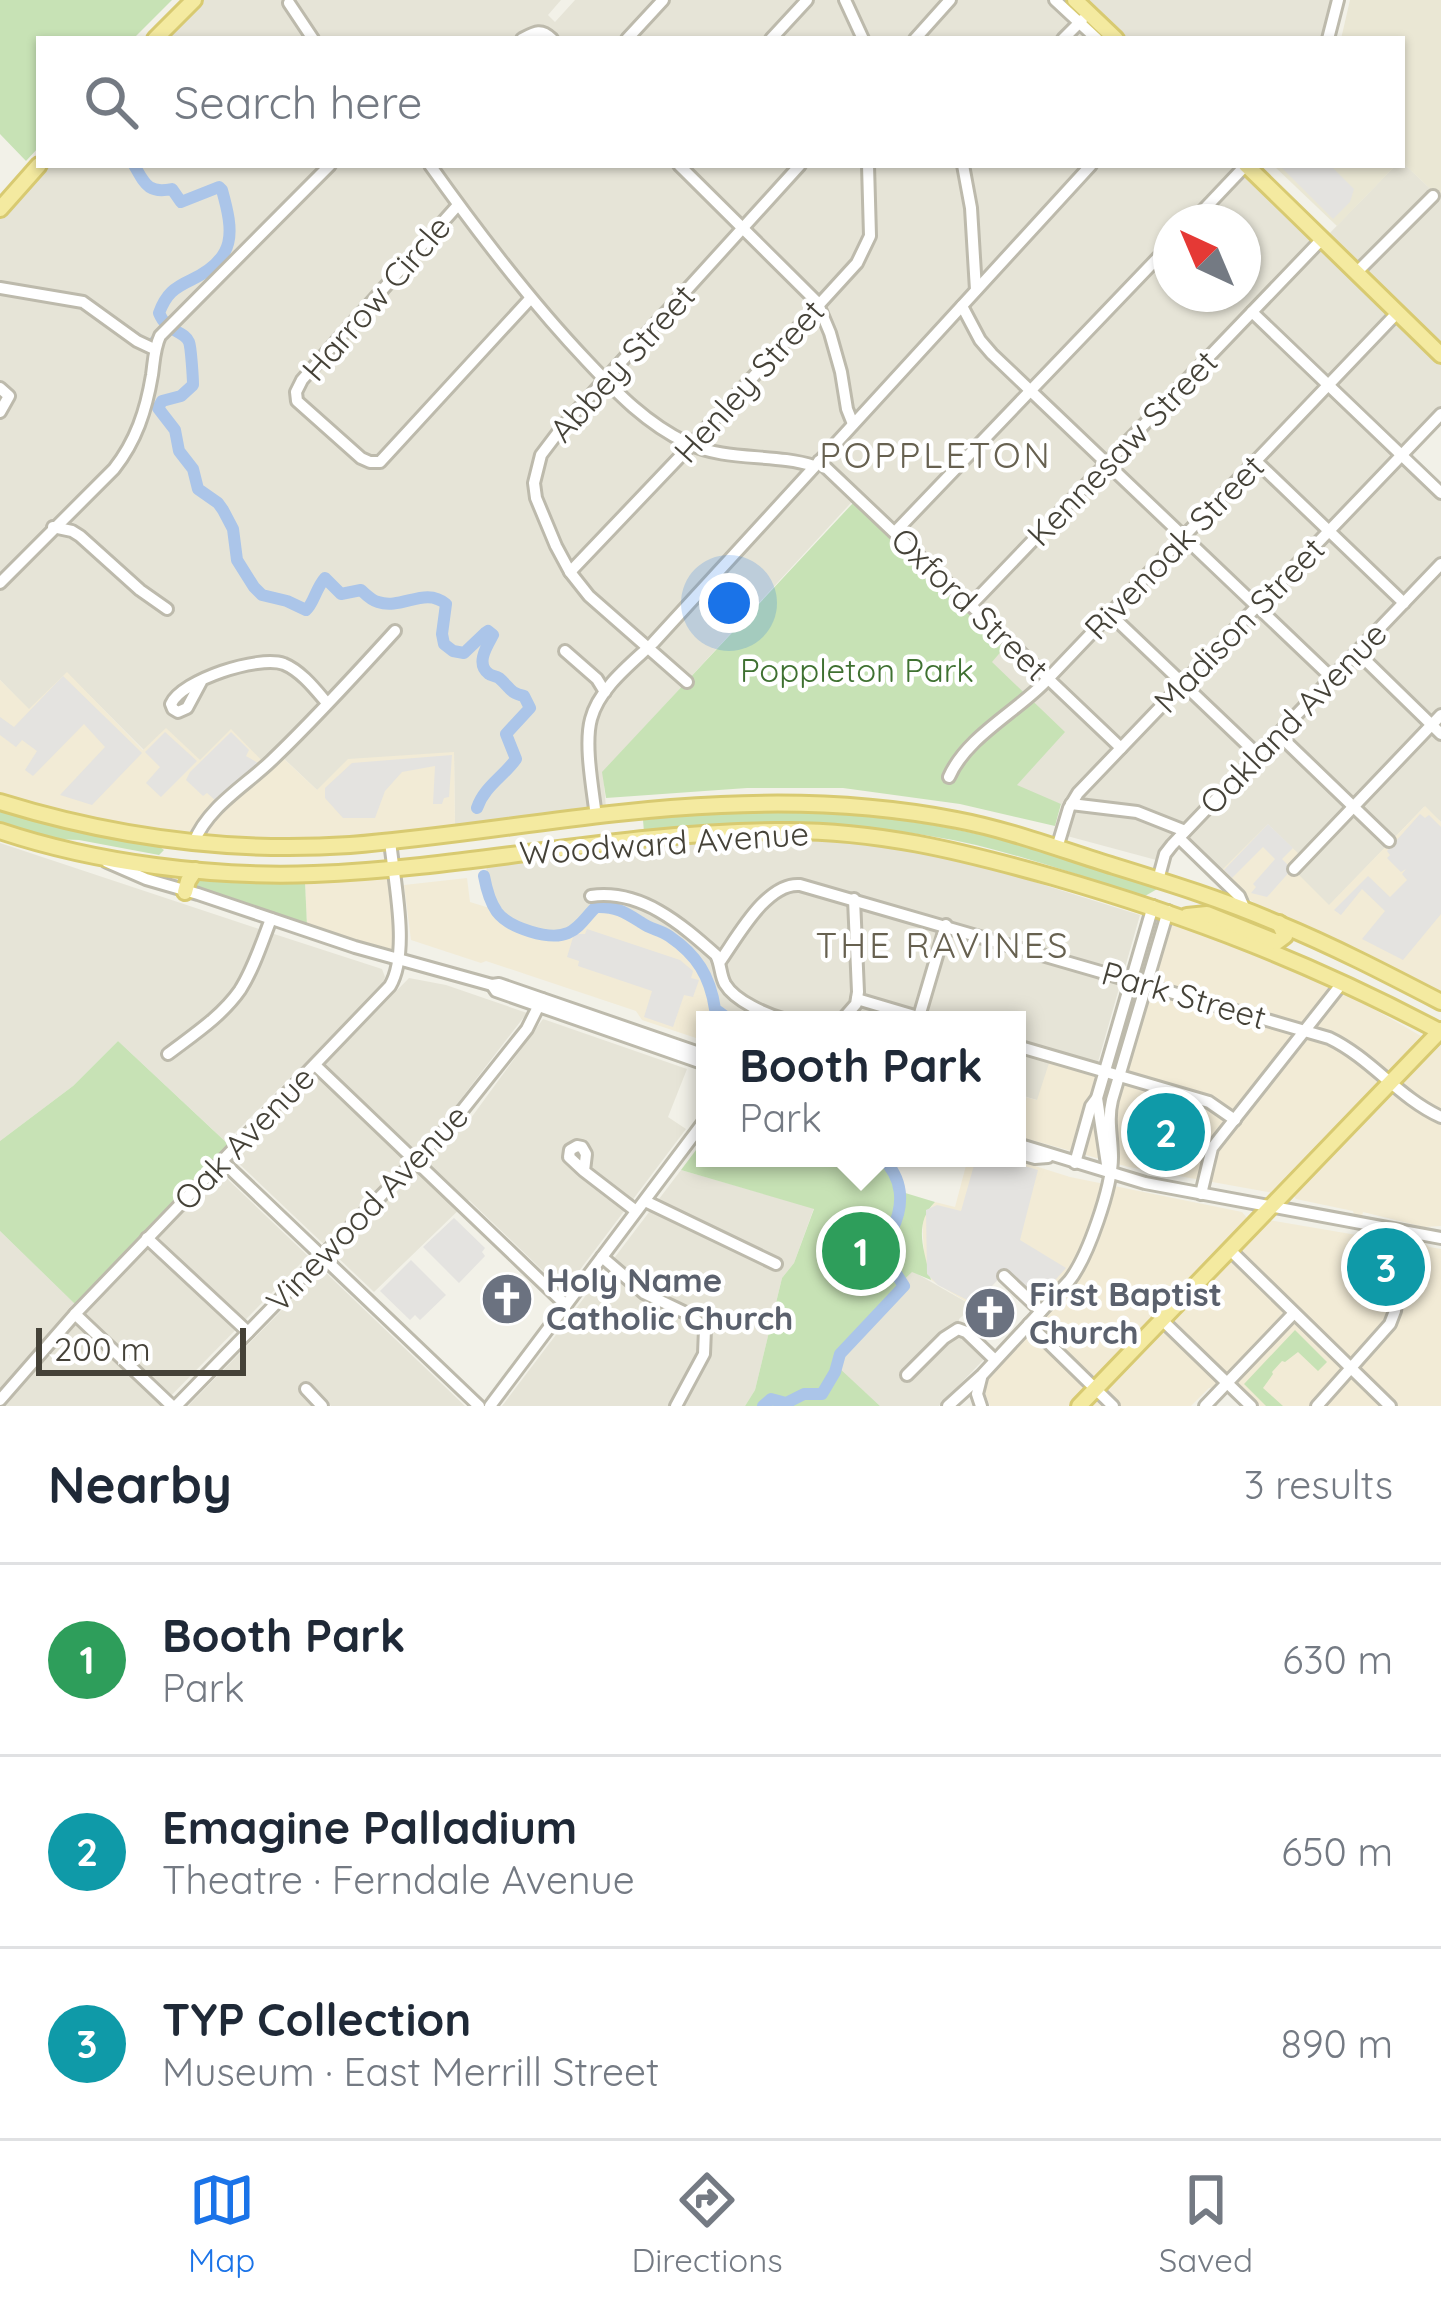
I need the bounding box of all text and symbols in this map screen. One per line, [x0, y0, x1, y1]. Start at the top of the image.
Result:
search box [36, 36, 1405, 168]
icon: search [78, 69, 144, 135]
text: Search here [174, 74, 422, 130]
north arrow [1153, 204, 1261, 312]
street label: Harrow Circle [293, 207, 459, 389]
street label: Abbey Street [540, 275, 703, 450]
street label: Henley Street [665, 291, 833, 471]
street label: Kennesaw Street [1018, 341, 1226, 554]
district label: POPPLETON [819, 432, 1053, 477]
street label: Rivenoak Street [1075, 446, 1272, 648]
street label: Oxford Street [883, 519, 1057, 689]
street label: Madison Street [1145, 528, 1333, 721]
your location [699, 573, 759, 633]
street label: Oakland Avenue [1191, 613, 1395, 822]
park label: Poppleton Park [740, 649, 974, 690]
street label: Woodward Avenue [518, 812, 810, 873]
district label: THE RAVINES [816, 922, 1070, 967]
street label: Park Street [1097, 952, 1271, 1038]
popup [696, 1011, 1026, 1167]
text: Booth Park [739, 1037, 983, 1093]
street label: Oak Avenue [165, 1057, 323, 1218]
pin: 2 [1127, 1087, 1205, 1177]
text: Park [739, 1093, 822, 1142]
street label: Vinewood Avenue [257, 1095, 476, 1320]
pin: 1 [822, 1206, 900, 1296]
pin: 3 [1347, 1222, 1425, 1312]
place label: Holy Name Catholic Church [546, 1259, 793, 1338]
church icon: Holy Name Catholic Church [479, 1271, 535, 1327]
place label: First Baptist Church [1029, 1273, 1222, 1352]
church icon: First Baptist Church [962, 1285, 1018, 1341]
scale bar [36, 1322, 246, 1375]
text: 200 m [54, 1328, 151, 1369]
text: Nearby [48, 1452, 232, 1516]
text: 3 results [1244, 1460, 1393, 1509]
text: Booth Park [162, 1607, 405, 1663]
text: 1 [79, 1635, 95, 1684]
text: 630 m [1282, 1635, 1393, 1684]
text: Park [162, 1663, 245, 1712]
text: Emagine Palladium [162, 1799, 577, 1855]
text: 2 [76, 1827, 98, 1876]
text: 650 m [1281, 1827, 1393, 1876]
text: Theatre · Ferndale Avenue [162, 1855, 635, 1904]
text: TYP Collection [162, 1991, 471, 2047]
text: 3 [77, 2019, 97, 2068]
text: 890 m [1281, 2019, 1393, 2068]
text: Museum · East Merrill Street [162, 2047, 659, 2096]
tab: Map [188, 2167, 255, 2280]
tab: Directions [631, 2167, 783, 2280]
tab: Saved [1159, 2167, 1253, 2280]

